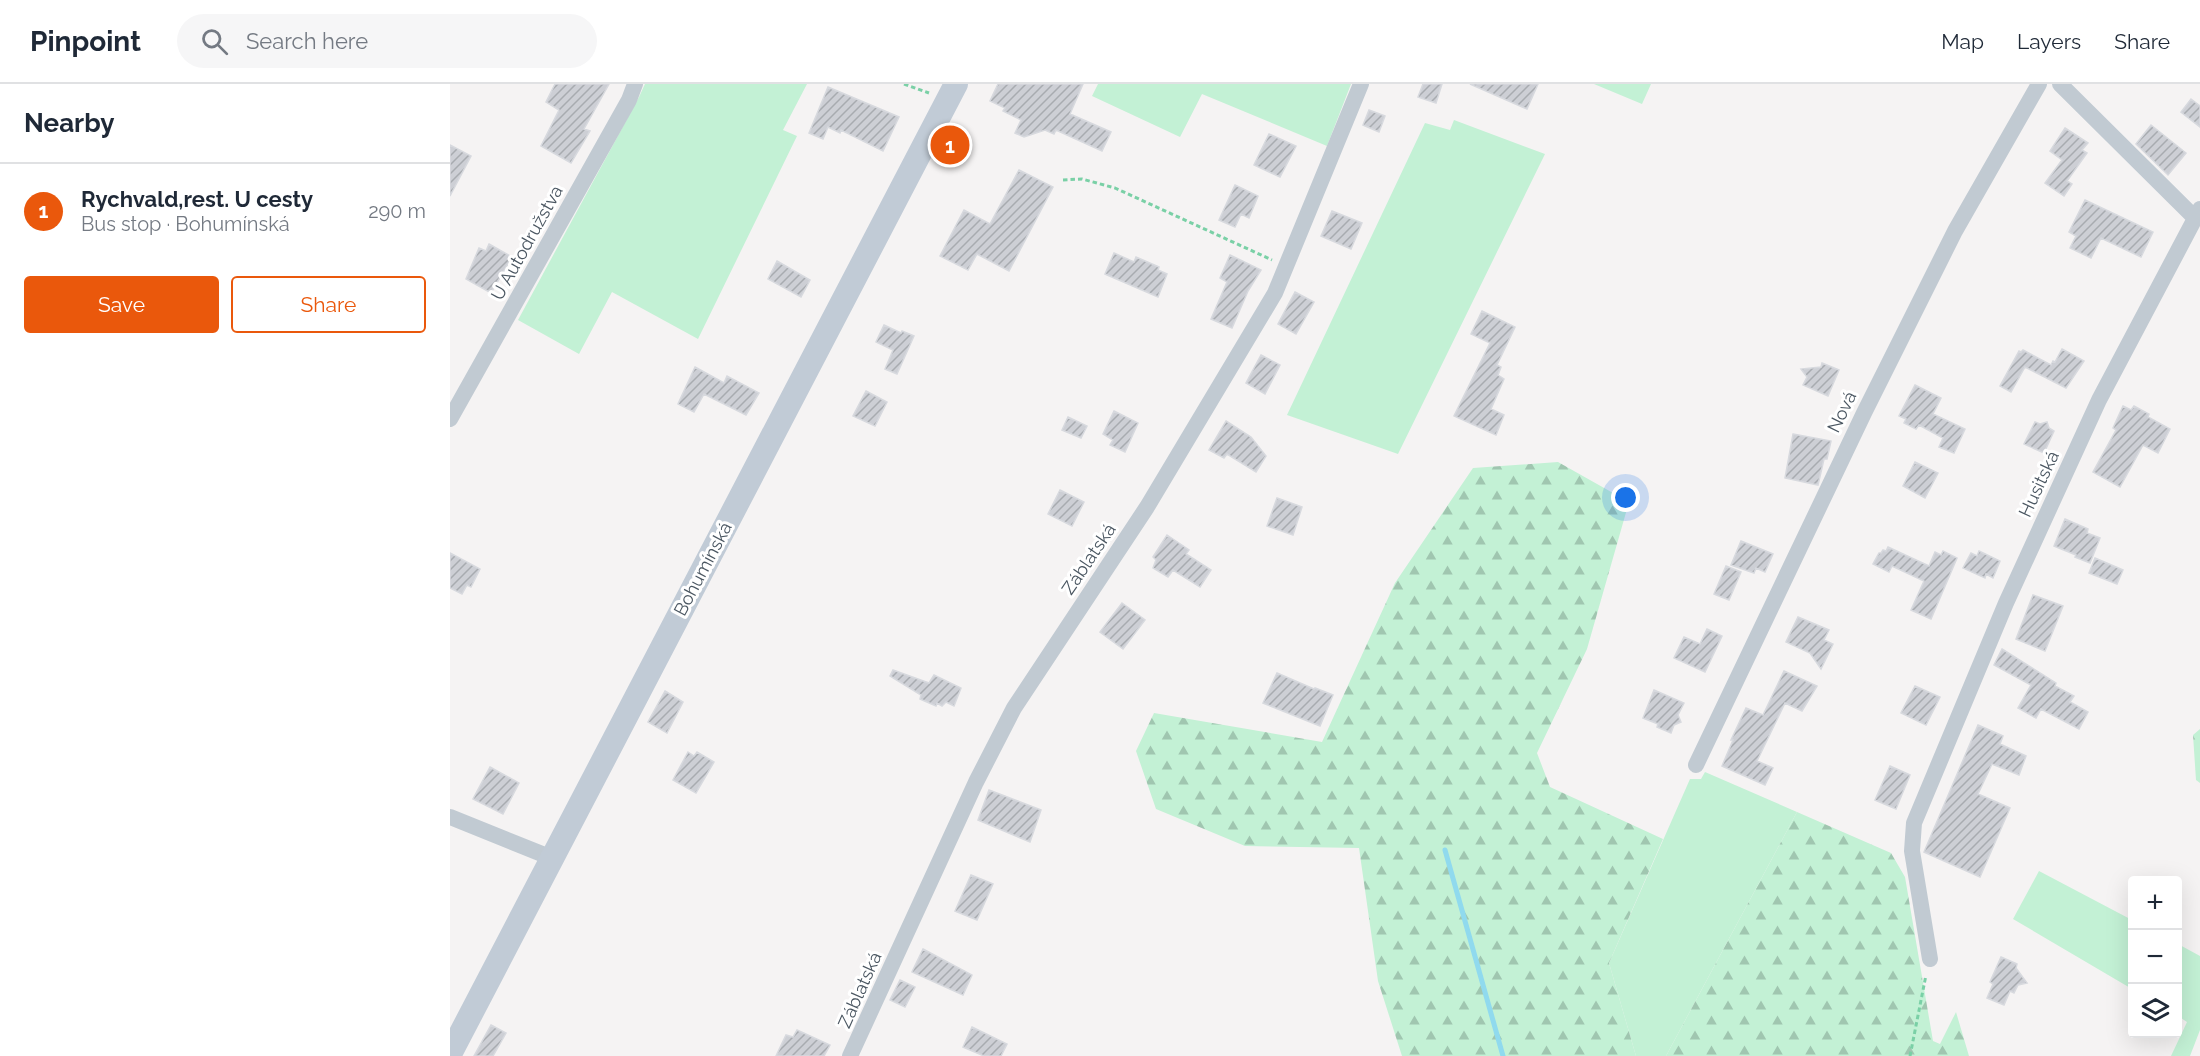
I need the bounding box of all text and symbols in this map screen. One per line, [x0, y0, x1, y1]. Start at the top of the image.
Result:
search box [177, 14, 597, 68]
text: Pinpoint [30, 25, 141, 58]
icon: search [198, 25, 231, 58]
text: Search here [246, 28, 368, 54]
text: Map [1941, 29, 1984, 54]
text: Layers [2017, 29, 2081, 54]
text: Share [2114, 29, 2170, 54]
text: Nearby [24, 108, 114, 138]
pin: 1 [930, 122, 970, 168]
street label: U Autodružstva [486, 182, 567, 304]
text: Rychvald,rest. U cesty [81, 186, 313, 212]
text: 1 [39, 199, 48, 223]
text: 290 m [368, 199, 426, 223]
text: Bus stop · Bohumínská [81, 212, 290, 236]
button: Save [24, 276, 219, 333]
button: Share [231, 276, 426, 333]
street label: Nová [1823, 388, 1860, 436]
street label: Husitská [2014, 447, 2063, 520]
your location [1611, 483, 1640, 512]
street label: Bohumínská [669, 518, 736, 619]
street label: Záblatská [1057, 519, 1120, 598]
map controls [2128, 876, 2182, 1038]
button: + [2128, 876, 2182, 930]
button: − [2128, 930, 2182, 984]
street label: Záblatská [833, 949, 886, 1031]
button: layers [2128, 984, 2182, 1038]

